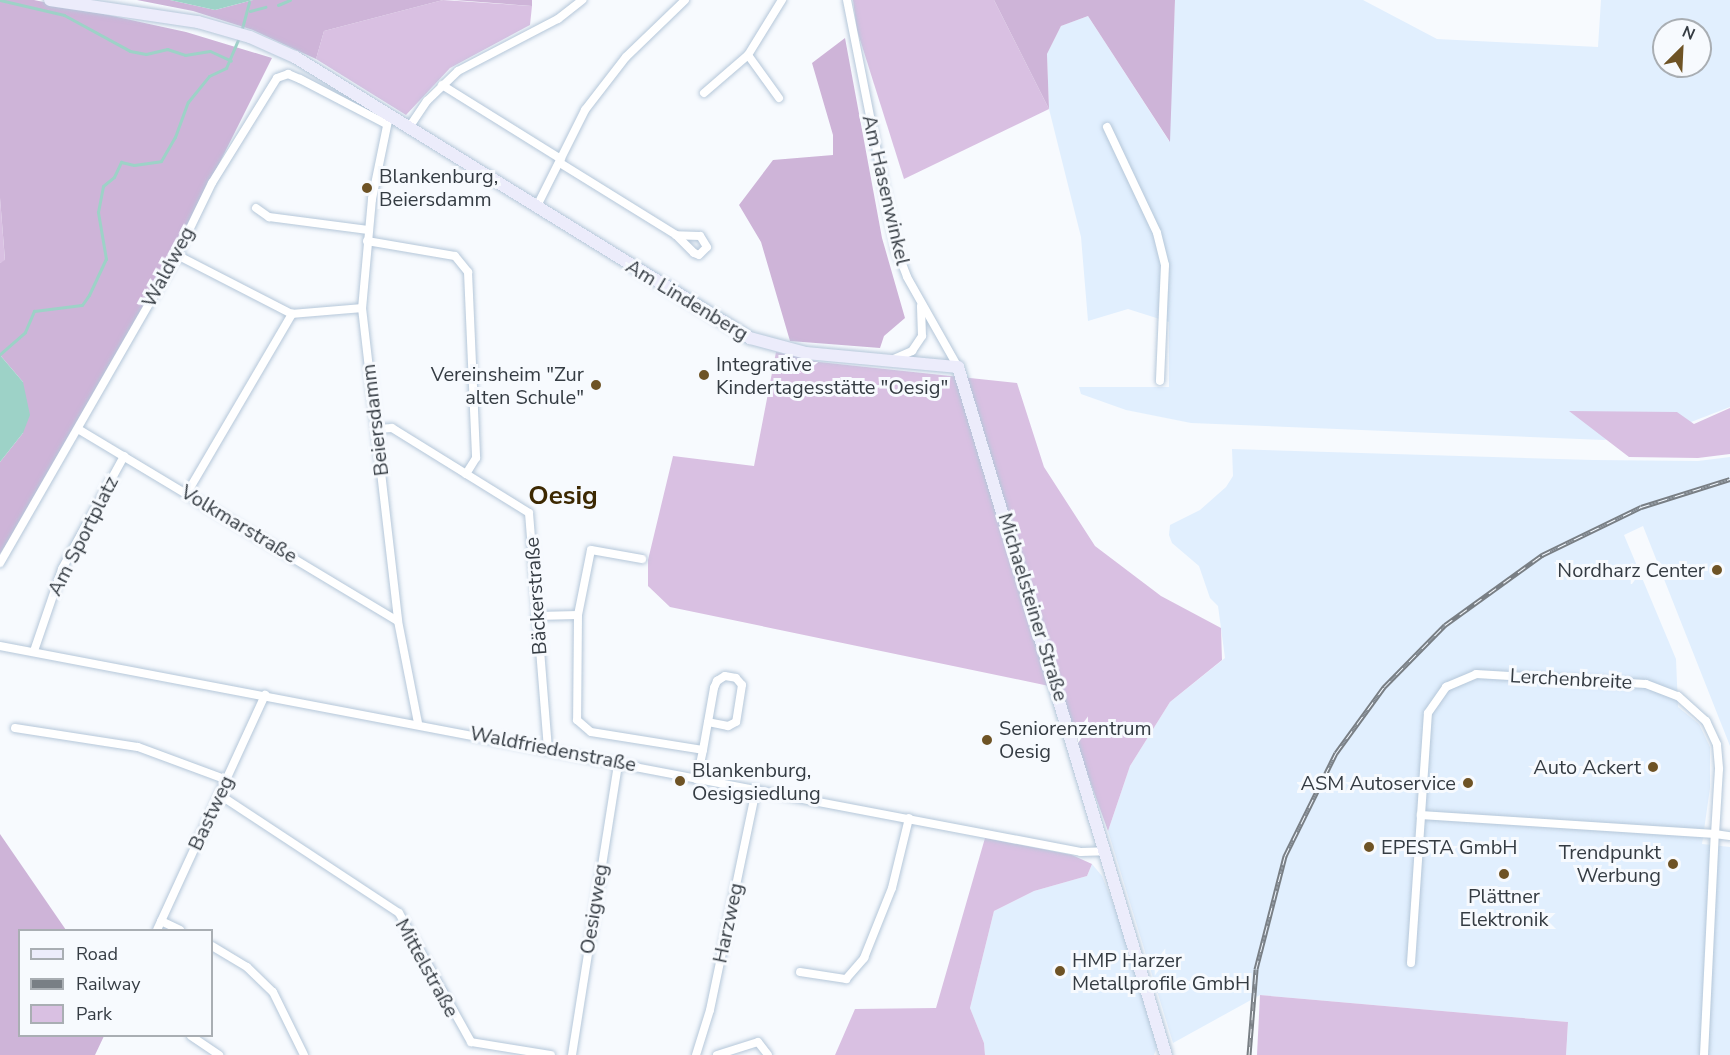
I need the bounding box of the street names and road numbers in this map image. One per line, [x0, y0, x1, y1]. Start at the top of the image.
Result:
street label: Am Hasenwinkel [857, 113, 915, 267]
street label: Waldweg [137, 223, 199, 311]
street label: Am Lindenberg [621, 254, 753, 346]
street label: Beiersdamm [356, 363, 394, 477]
street label: Am Sportplatz [43, 472, 123, 600]
street label: Volkmarstraße [176, 480, 302, 568]
street label: Michaelsteiner Straße [993, 510, 1073, 704]
street label: Bäckerstraße [520, 536, 552, 656]
street label: Lerchenbreite [1509, 664, 1633, 694]
street label: Waldfriedenstraße [468, 721, 638, 777]
street label: Bastweg [183, 772, 239, 854]
street label: Oesigweg [575, 862, 613, 956]
street label: Harzweg [708, 881, 748, 965]
street label: Mittelstraße [390, 915, 464, 1021]

